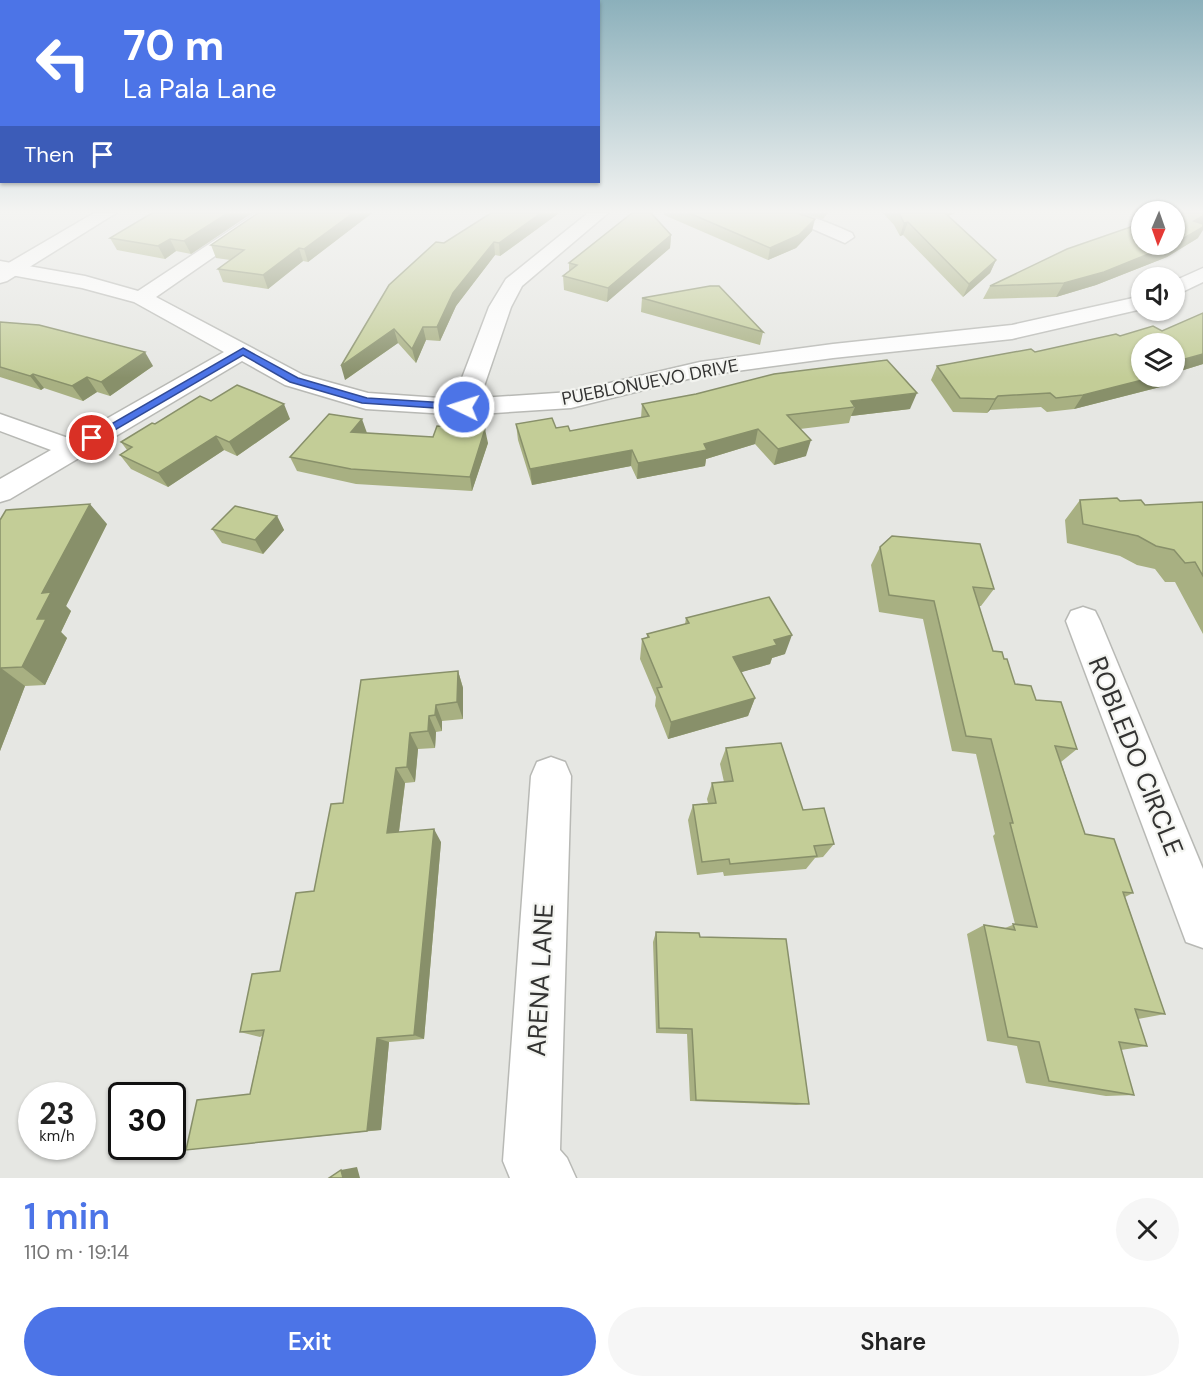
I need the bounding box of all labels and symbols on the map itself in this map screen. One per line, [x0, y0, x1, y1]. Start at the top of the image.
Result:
north arrow [1131, 201, 1185, 255]
street label: PUEBLONUEVO DRIVE [560, 353, 740, 411]
position arrow [432, 375, 496, 439]
pin [66, 412, 117, 463]
street label: ROBLEDO CIRCLE [1081, 651, 1191, 861]
street label: ARENA LANE [519, 903, 561, 1057]
speed limit sign: 30 [108, 1082, 186, 1160]

